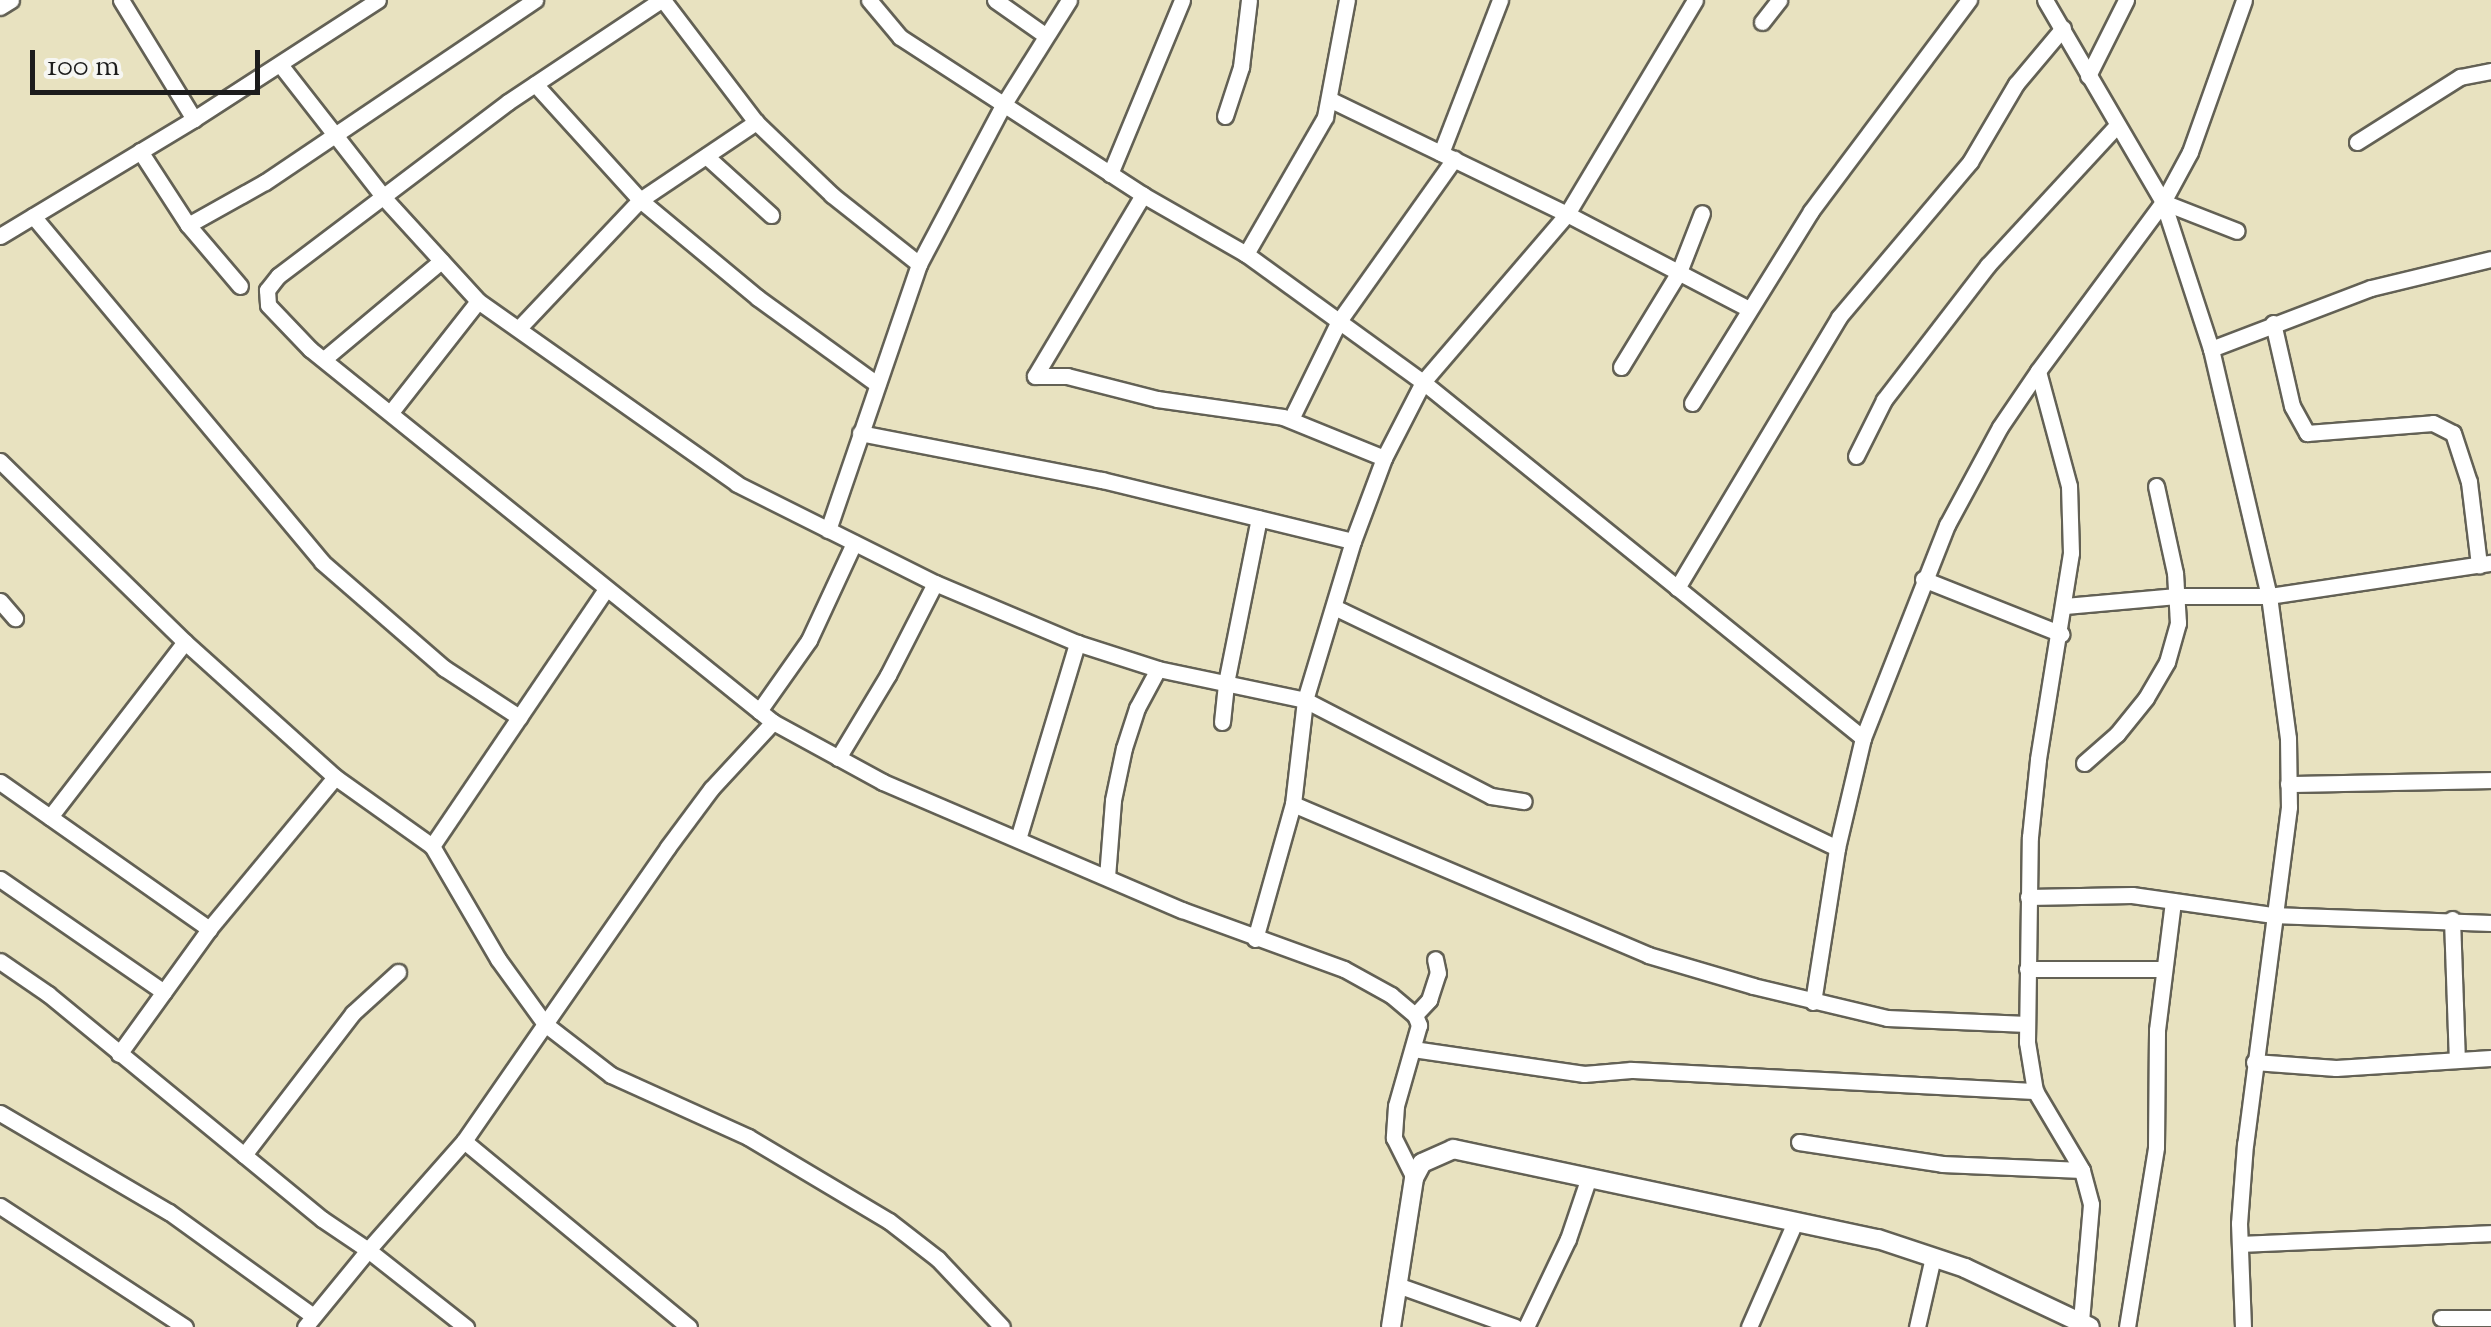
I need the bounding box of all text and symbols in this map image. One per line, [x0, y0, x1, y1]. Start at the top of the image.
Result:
scale bar [35, 30, 265, 92]
text: 100 m [47, 46, 120, 89]

